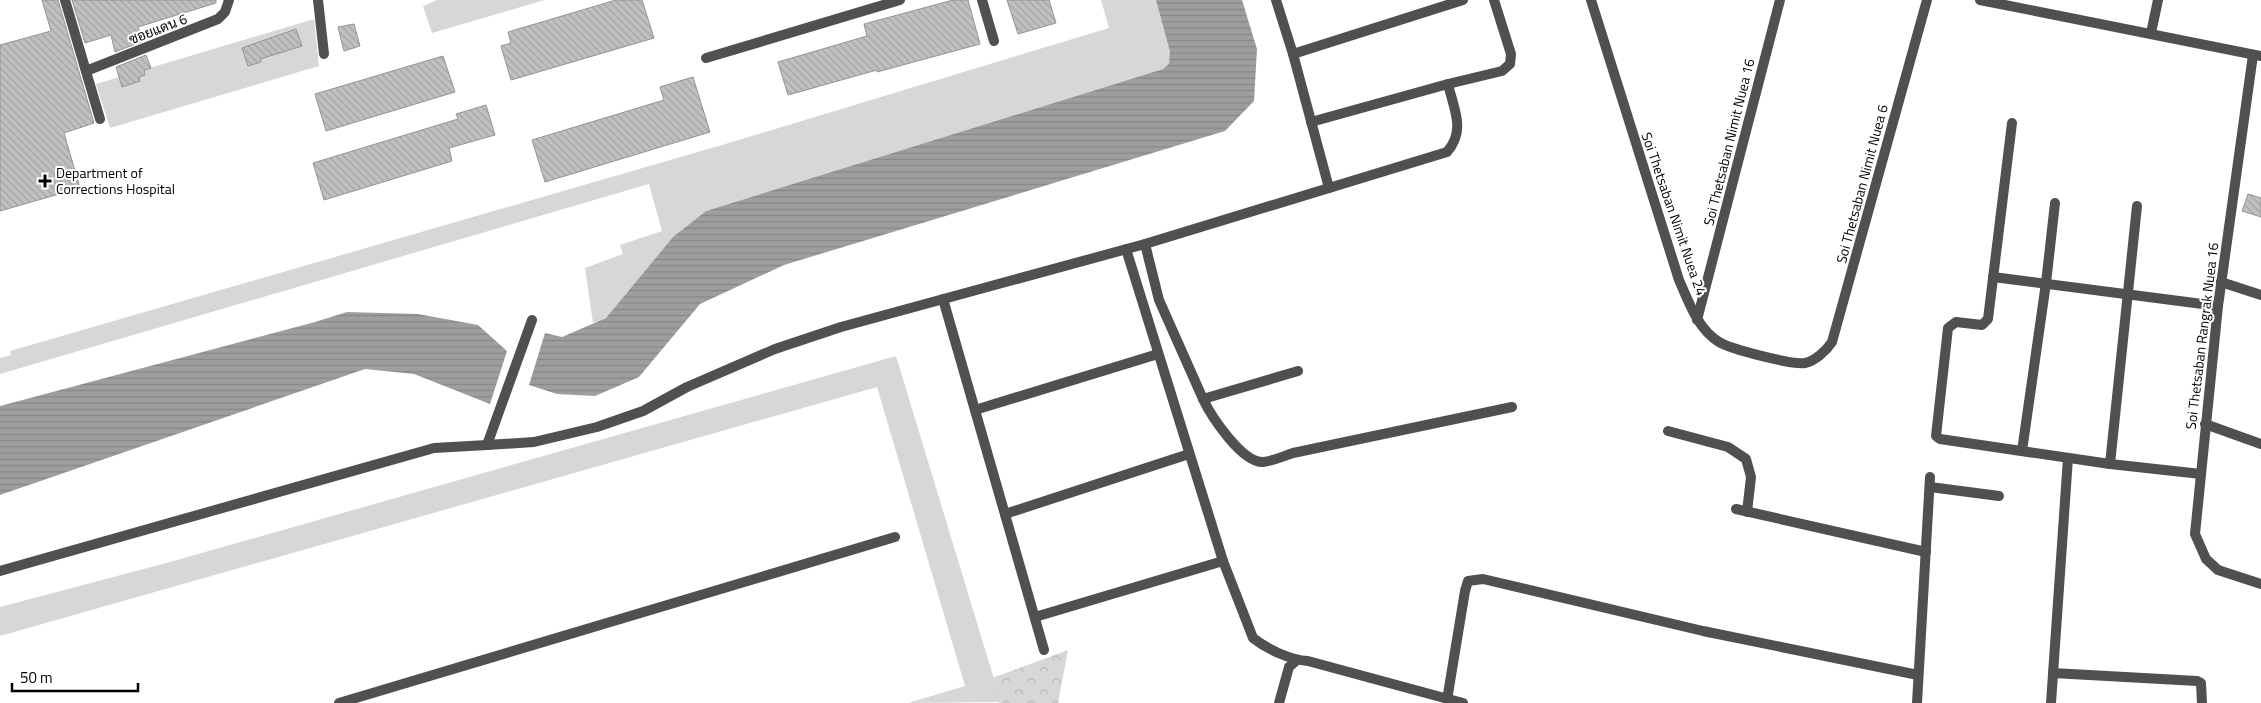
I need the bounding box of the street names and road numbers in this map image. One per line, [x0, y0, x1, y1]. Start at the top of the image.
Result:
street label: ซอยแดน 6 [126, 8, 190, 49]
street label: Soi Thetsaban Nimit Nuea 16 [1698, 56, 1759, 228]
street label: Soi Thetsaban Nimit Nuea 6 [1830, 102, 1893, 266]
street label: Soi Thetsaban Nimit Nuea 24 [1637, 129, 1712, 298]
street label: Soi Thetsaban Rangrak Nuea 16 [2180, 241, 2223, 431]

